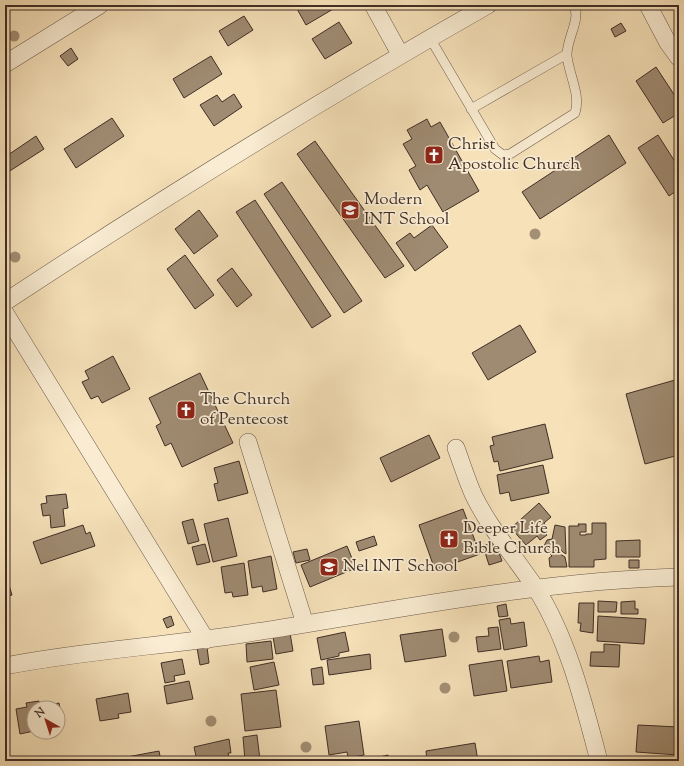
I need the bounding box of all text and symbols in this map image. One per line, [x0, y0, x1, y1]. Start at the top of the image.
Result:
place label: Christ Apostolic Church [448, 133, 580, 177]
church icon: Christ Apostolic Church [423, 144, 445, 166]
place label: Modern INT School [364, 188, 450, 232]
school or university icon: Modern INT School [339, 199, 361, 221]
place label: The Church of Pentecost [200, 388, 291, 432]
church icon: The Church of Pentecost [175, 399, 197, 421]
place label: Deeper Life Bible Church [463, 517, 561, 561]
church icon: Deeper Life Bible Church [438, 528, 460, 550]
place label: Nel INT School [343, 555, 458, 579]
school or university icon: Nel INT School [318, 556, 340, 578]
north arrow [26, 700, 66, 740]
text: N [31, 704, 49, 723]

